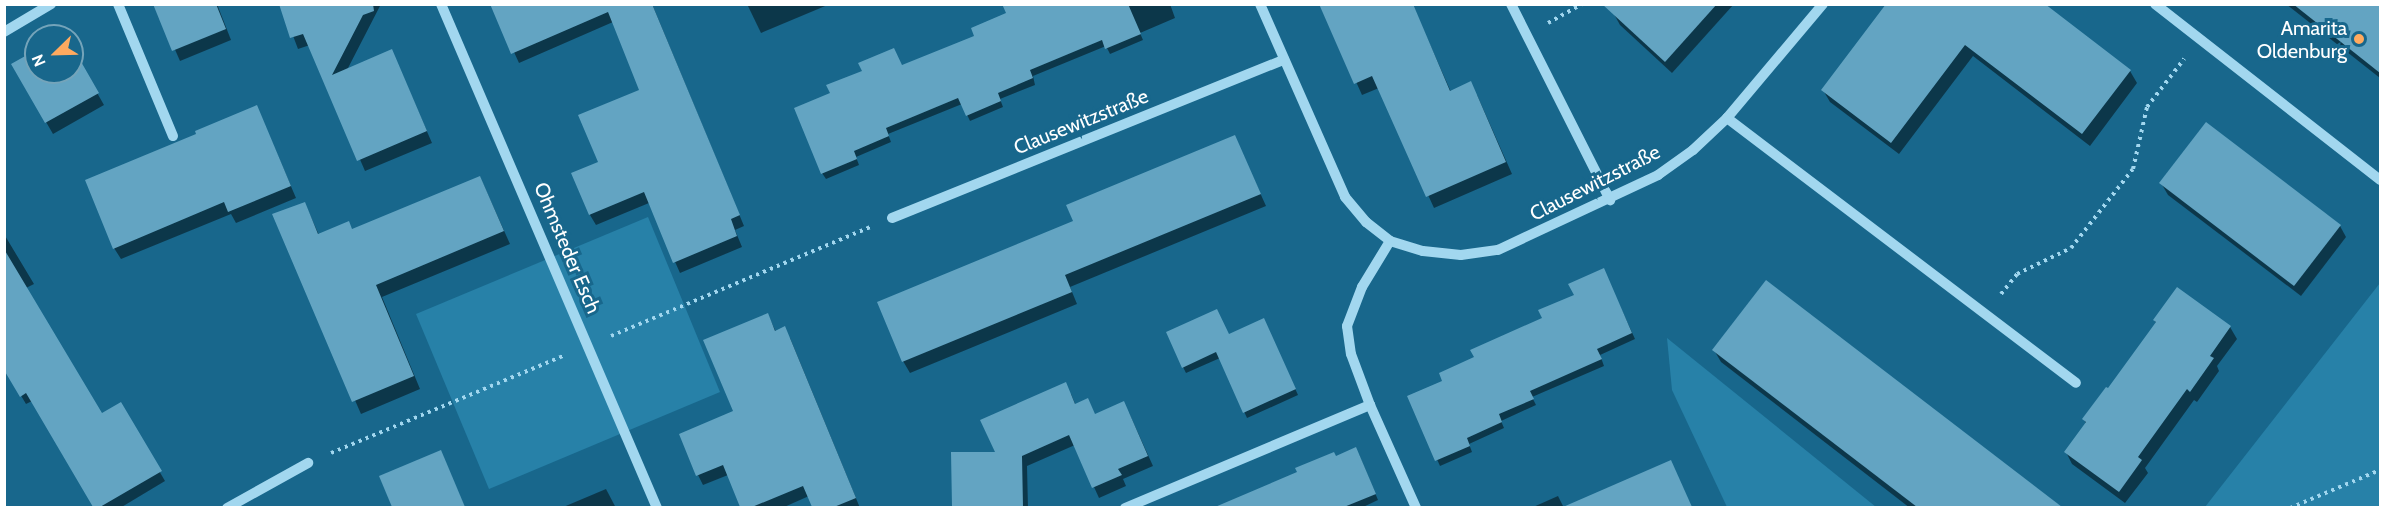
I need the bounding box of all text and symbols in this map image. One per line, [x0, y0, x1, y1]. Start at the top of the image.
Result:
place label: Amarita Oldenburg [2257, 16, 2347, 63]
north arrow [24, 24, 84, 84]
marker: Amarita Oldenburg [2352, 32, 2366, 46]
text: N [28, 52, 50, 69]
street label: Clausewitzstraße [1010, 84, 1152, 160]
street label: Clausewitzstraße [1526, 140, 1664, 226]
street label: Ohmsteder Esch [529, 179, 605, 317]

